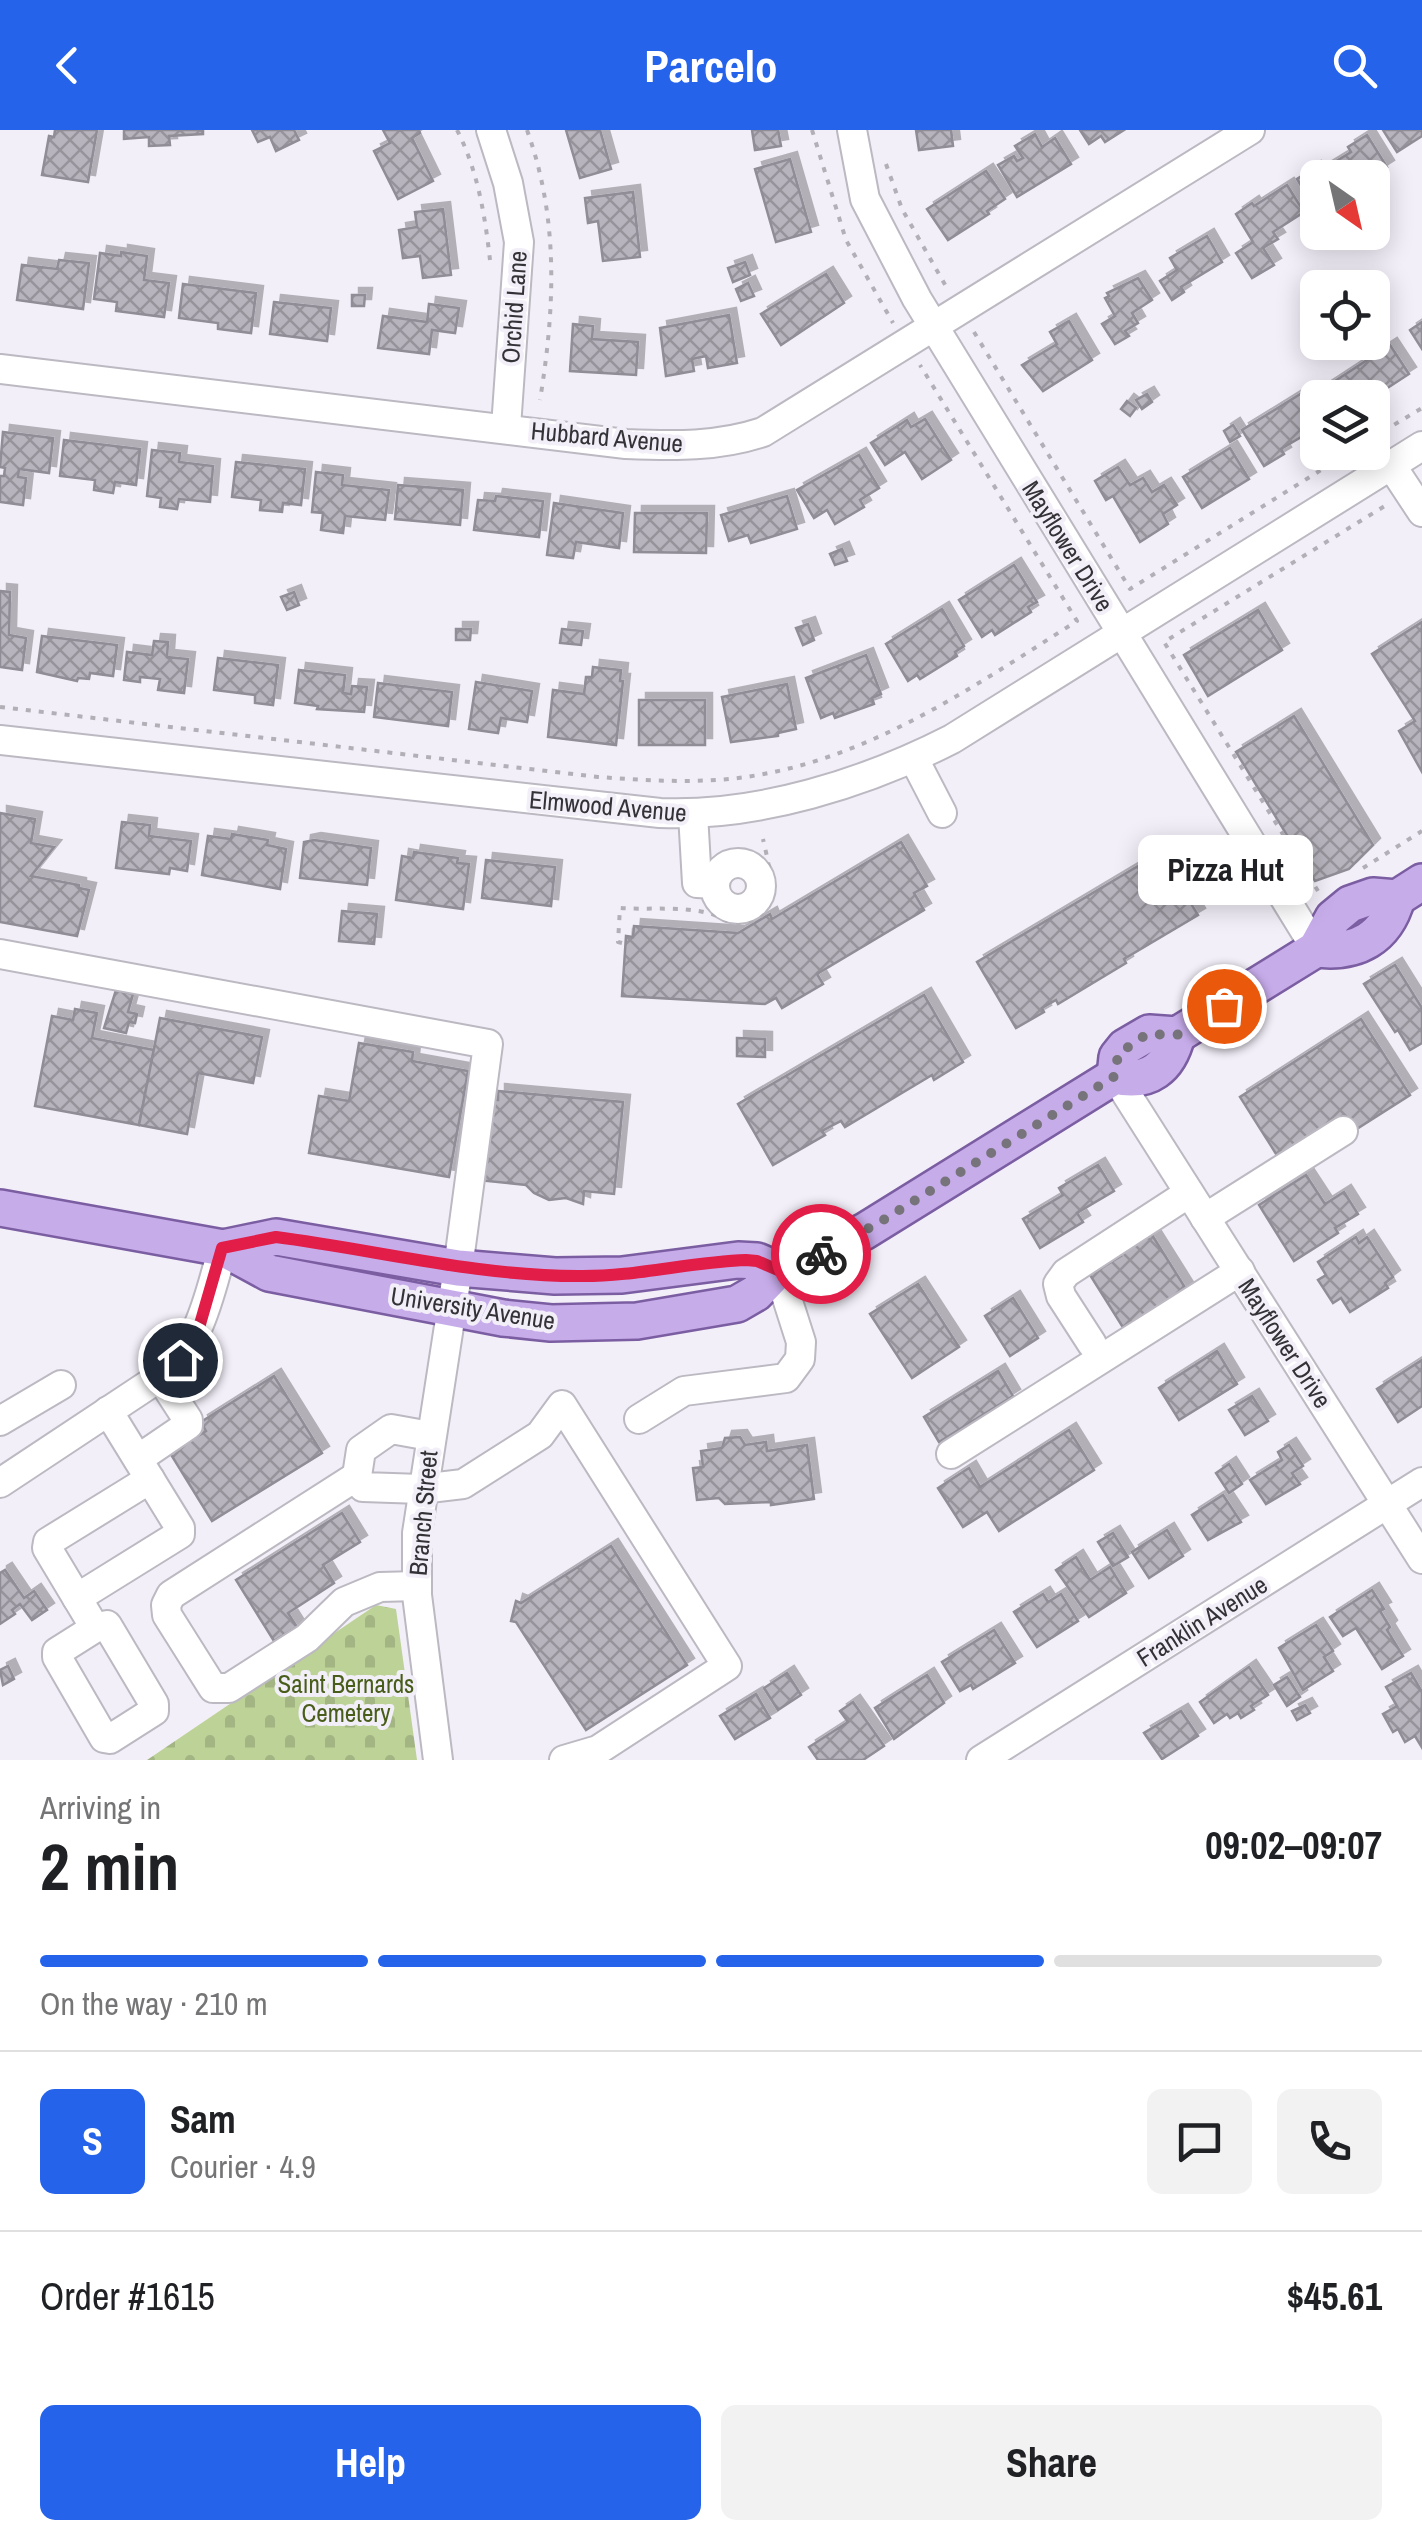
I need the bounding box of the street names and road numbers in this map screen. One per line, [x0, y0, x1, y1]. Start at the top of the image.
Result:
street label: Orchid Lane [493, 250, 535, 364]
street label: Hubbard Avenue [530, 413, 684, 461]
street label: Mayflower Drive [1014, 474, 1122, 618]
street label: Elmwood Avenue [528, 782, 688, 830]
street label: Mayflower Drive [1230, 1272, 1340, 1414]
street label: University Avenue [388, 1278, 558, 1338]
street label: Branch Street [401, 1449, 445, 1577]
street label: Franklin Avenue [1130, 1567, 1274, 1675]

